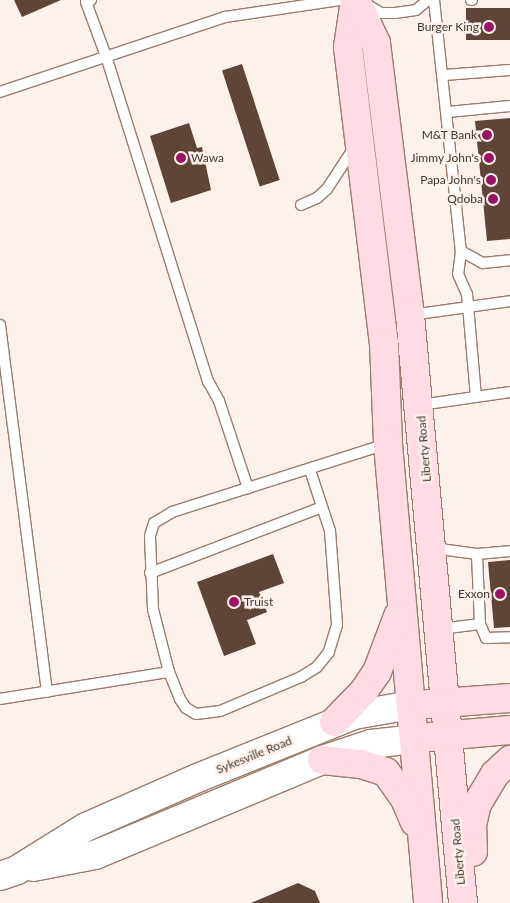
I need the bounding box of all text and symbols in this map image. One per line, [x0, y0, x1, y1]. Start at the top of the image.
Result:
place label: Burger King [417, 20, 479, 34]
marker: Burger King [483, 21, 495, 33]
place label: M&T Bank [421, 128, 477, 142]
marker: M&T Bank [481, 129, 493, 141]
place label: Wawa [191, 151, 224, 165]
place label: Jimmy John's [410, 151, 479, 165]
marker: Wawa [175, 152, 187, 164]
marker: Jimmy John's [483, 152, 495, 164]
place label: Papa John's [420, 173, 481, 187]
marker: Papa John's [485, 174, 497, 186]
place label: Qdoba [447, 192, 483, 206]
marker: Qdoba [487, 193, 499, 205]
street label: Liberty Road [414, 415, 434, 483]
place label: Exxon [458, 587, 490, 601]
marker: Exxon [494, 588, 506, 600]
place label: Truist [244, 595, 273, 609]
marker: Truist [228, 596, 240, 608]
street label: Sykesville Road [214, 733, 294, 777]
street label: Liberty Road [448, 818, 468, 886]

